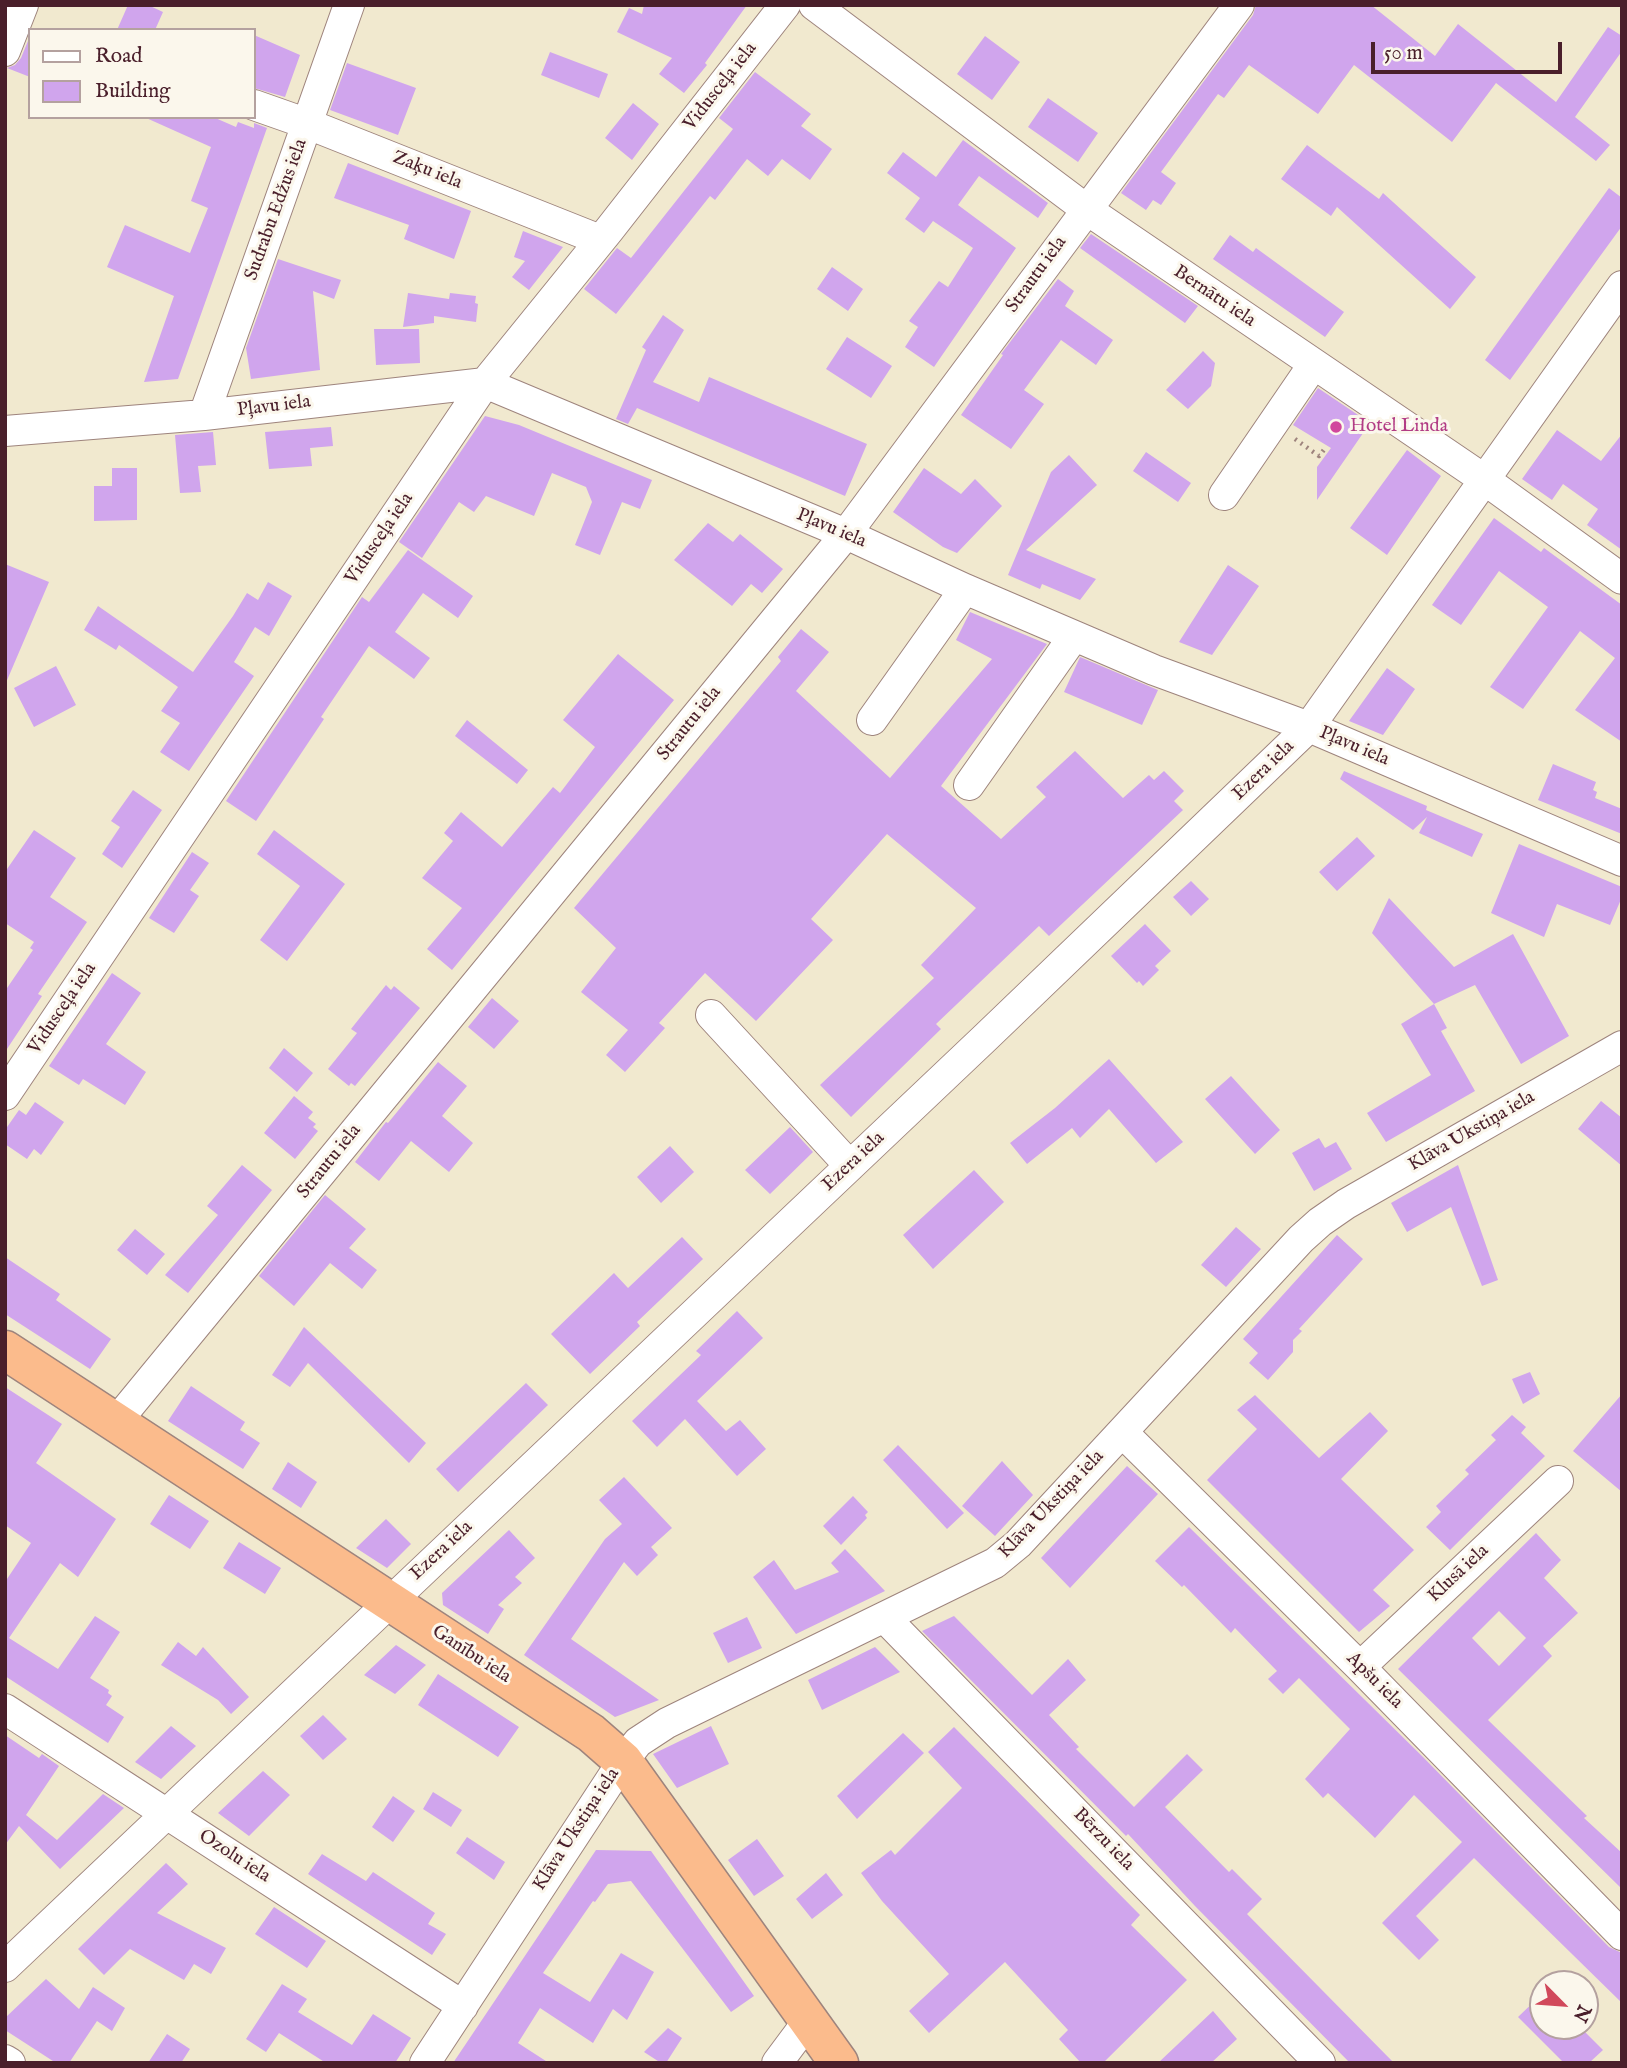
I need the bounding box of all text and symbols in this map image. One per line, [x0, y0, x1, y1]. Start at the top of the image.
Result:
legend [28, 28, 256, 119]
scale bar [1375, 28, 1566, 72]
street label: Vidusceļa iela [679, 38, 763, 136]
text: 50 m [1384, 40, 1423, 67]
text: Road [95, 43, 142, 70]
text: Building [95, 78, 170, 105]
street label: Sudrabu Edžus iela [241, 136, 313, 284]
street label: Zaķu iela [389, 147, 465, 195]
street label: Strautu iela [1002, 232, 1072, 318]
street label: Bernātu iela [1169, 261, 1259, 333]
street label: Pļavu iela [236, 391, 312, 423]
place label: Hotel Linda [1350, 416, 1448, 438]
marker: Hotel Linda [1328, 419, 1344, 435]
street label: Vidusceļa iela [341, 489, 419, 589]
street label: Pļavu iela [793, 504, 869, 554]
street label: Strautu iela [653, 682, 727, 766]
street label: Pļavu iela [1316, 722, 1392, 772]
street label: Ezera iela [1228, 736, 1300, 806]
street label: Vidusceļa iela [24, 959, 102, 1059]
street label: Klāva Ukstiņa iela [1405, 1087, 1539, 1177]
street label: Strautu iela [293, 1120, 367, 1204]
street label: Ezera iela [818, 1127, 890, 1197]
street label: Klāva Ukstiņa iela [995, 1446, 1109, 1564]
street label: Ezera iela [406, 1516, 478, 1586]
street label: Klusā iela [1424, 1540, 1494, 1608]
street label: Ganību iela [427, 1621, 515, 1689]
street label: Apšu iela [1341, 1648, 1407, 1714]
street label: Klāva Ukstiņa iela [529, 1764, 625, 1896]
street label: Bērzu iela [1068, 1804, 1138, 1876]
street label: Ozolu iela [194, 1825, 274, 1889]
north arrow [1529, 1970, 1599, 2040]
text: N [1567, 2000, 1596, 2026]

